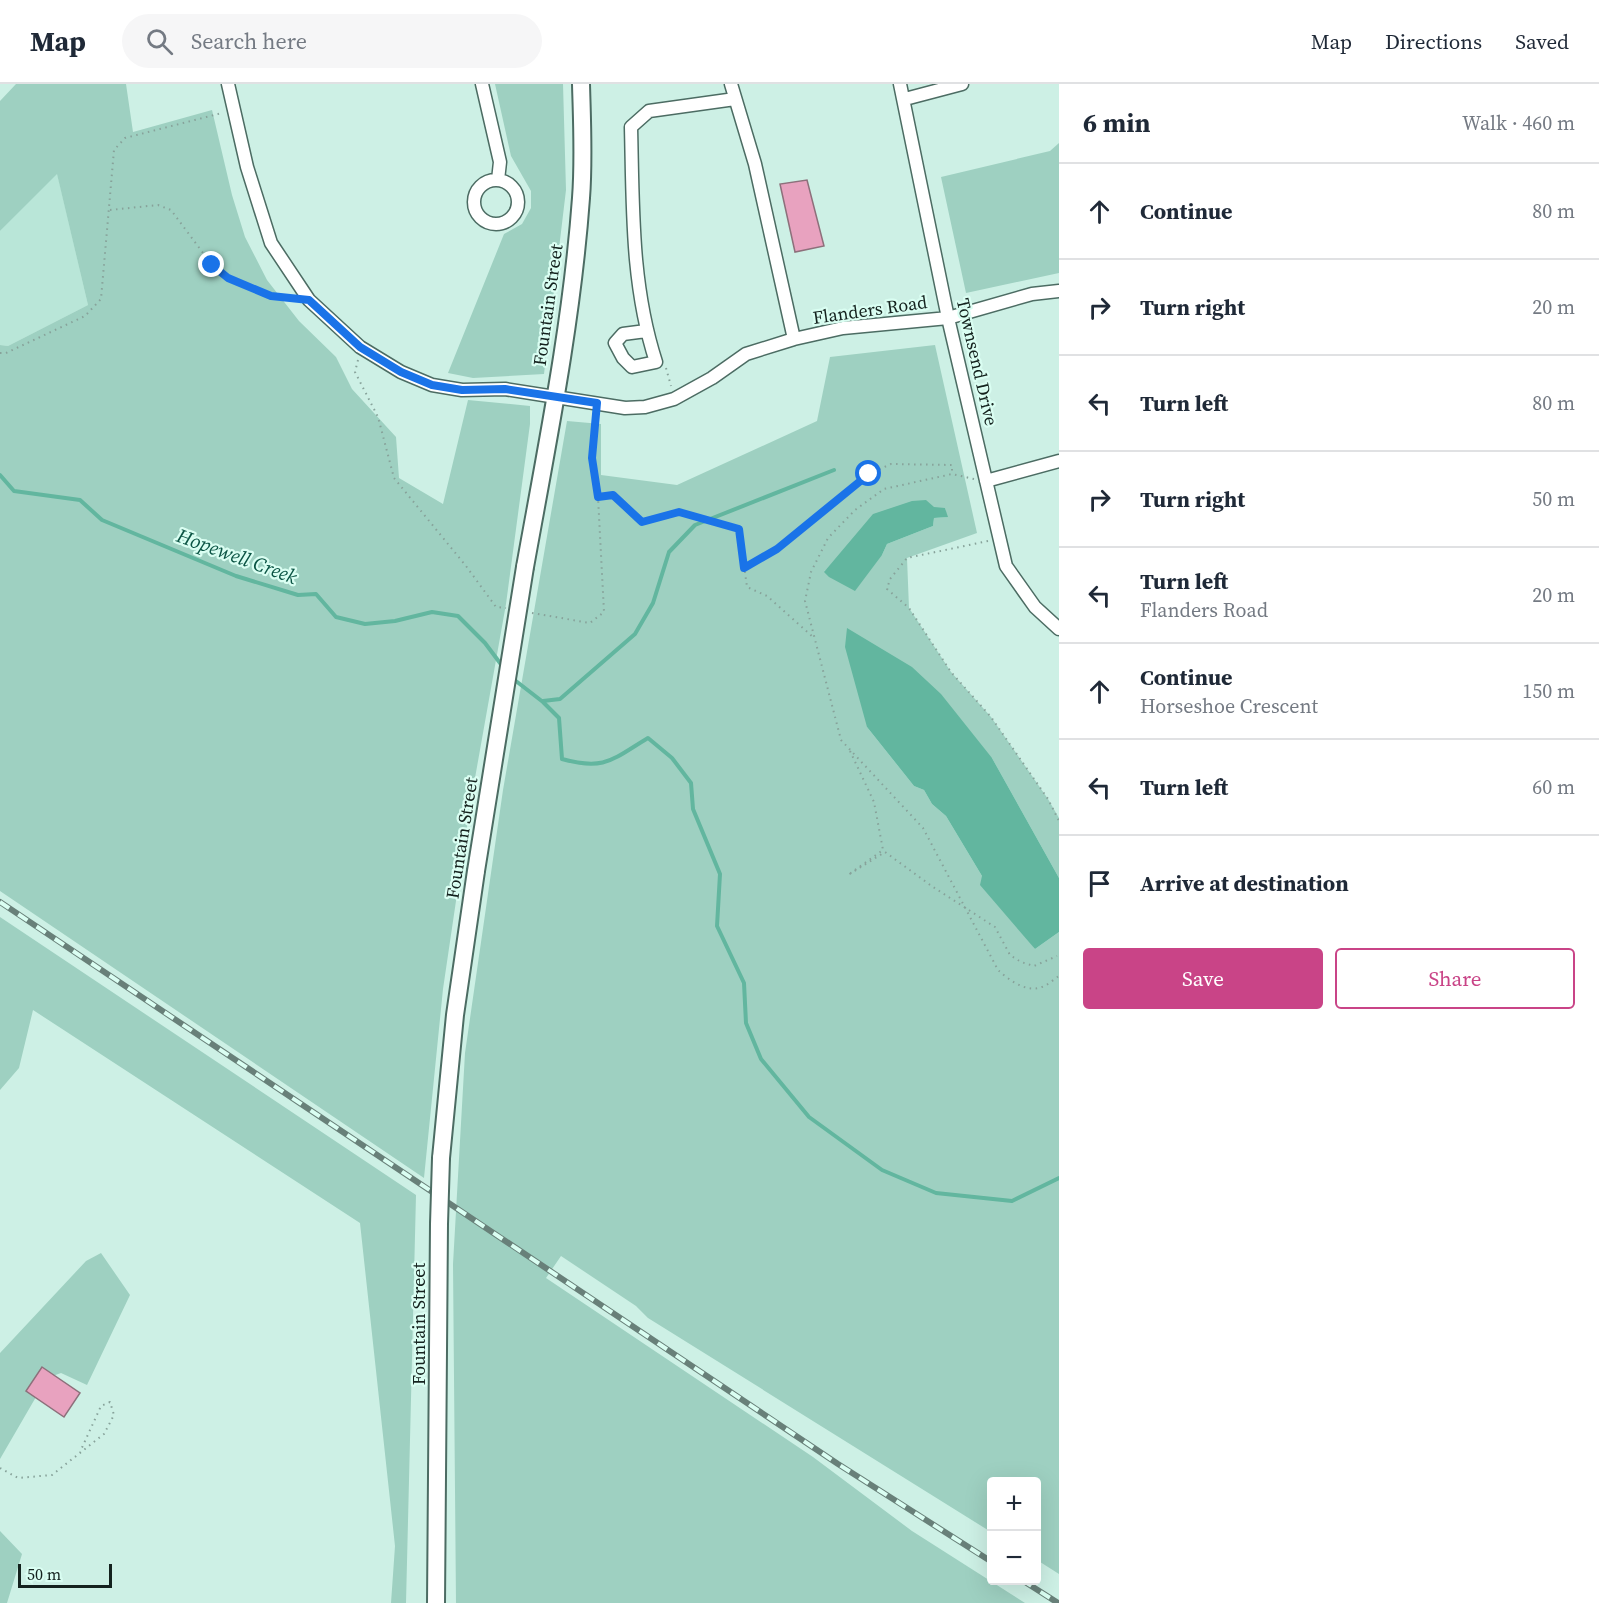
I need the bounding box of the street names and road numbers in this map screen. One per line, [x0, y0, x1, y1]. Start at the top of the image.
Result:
street label: Fountain Street [527, 242, 568, 367]
street label: Flanders Road [811, 289, 929, 330]
street label: Townsend Drive [951, 296, 1004, 428]
street label: Fountain Street [440, 775, 483, 900]
street label: Fountain Street [406, 1263, 431, 1385]

